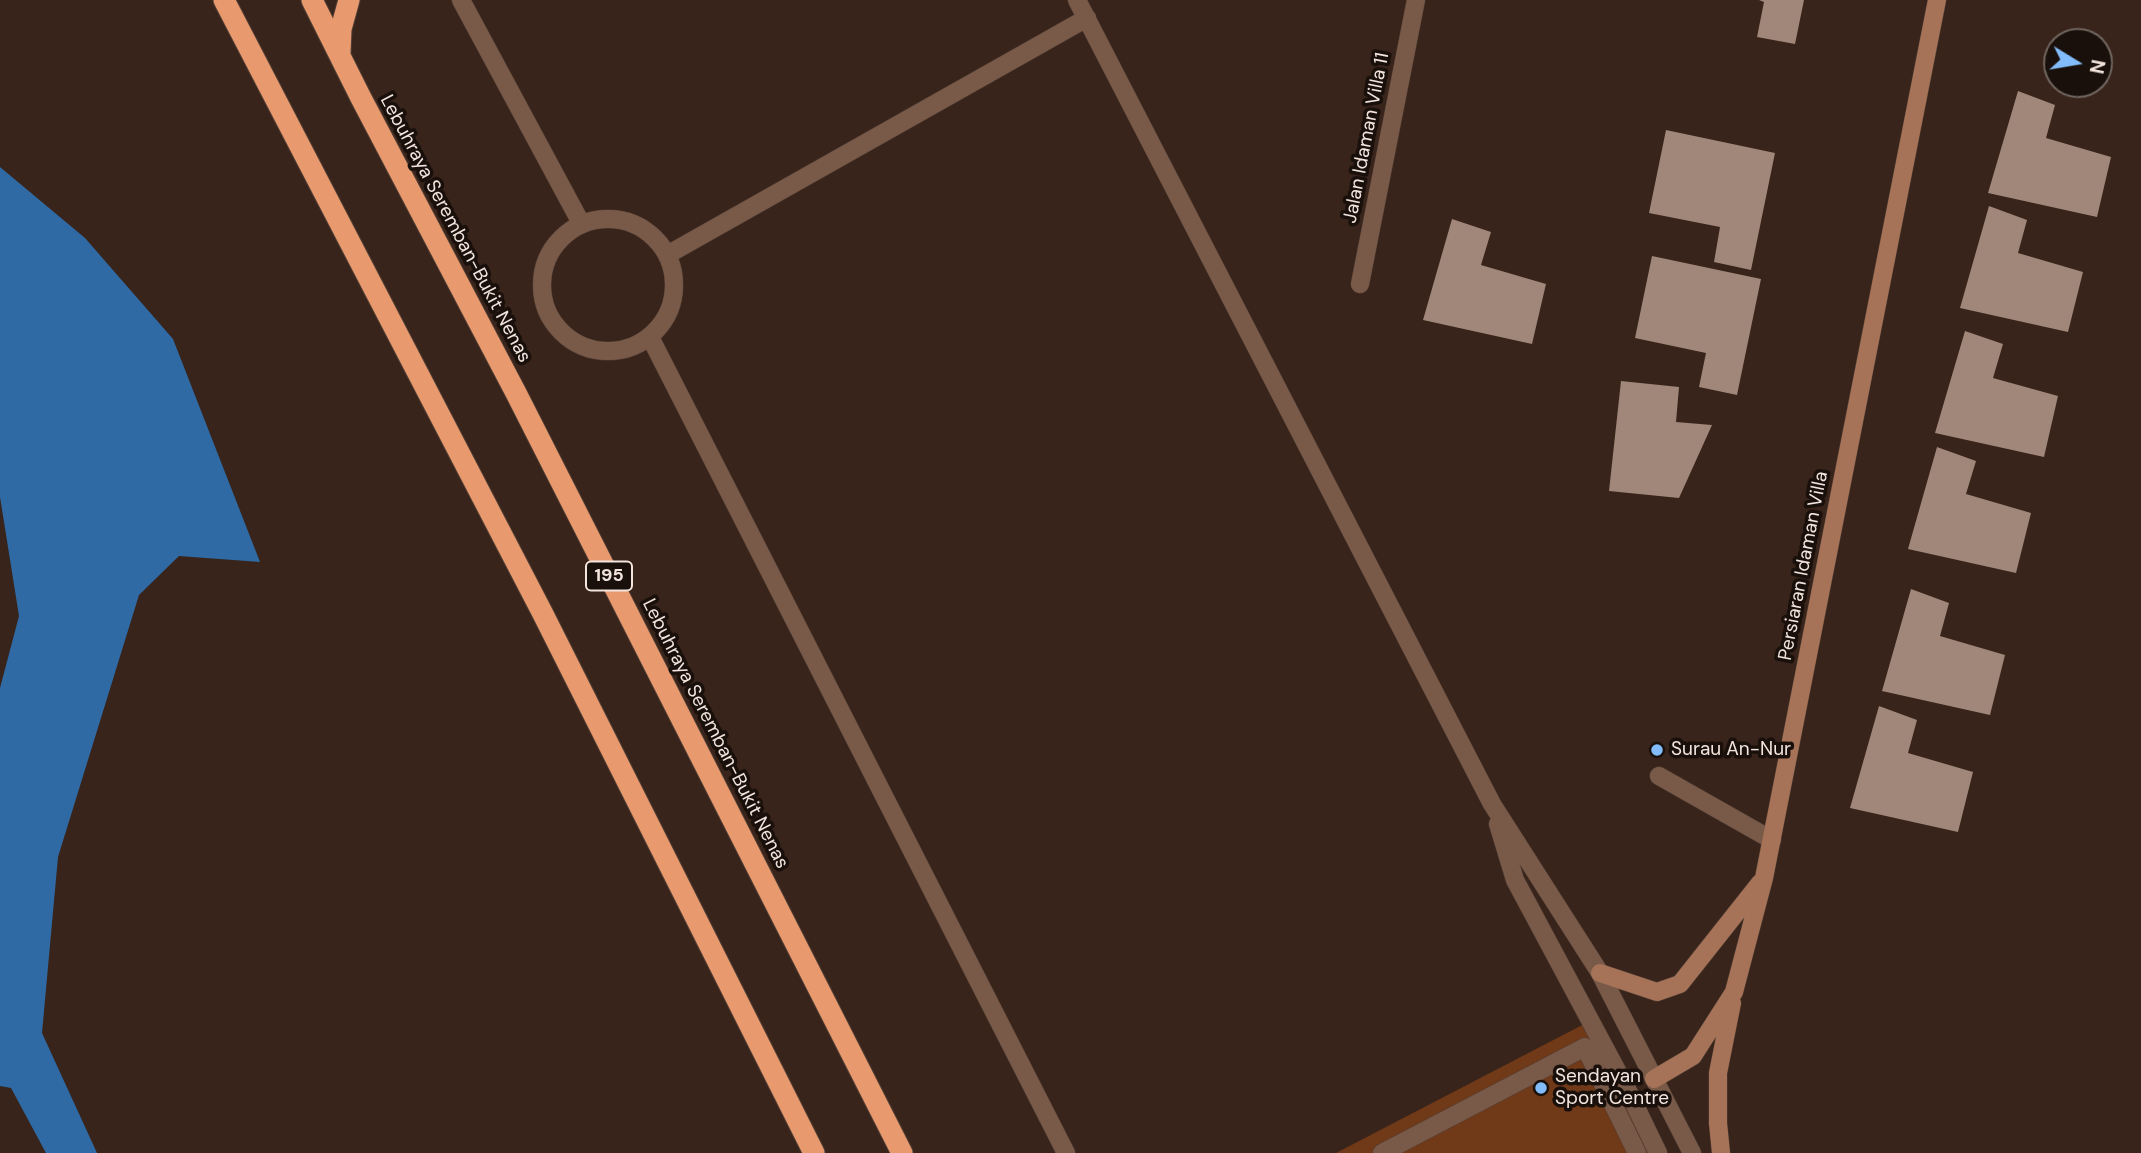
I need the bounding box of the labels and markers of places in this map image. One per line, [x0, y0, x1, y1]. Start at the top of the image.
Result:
place label: Surau An-Nur [1671, 739, 1791, 761]
marker: Surau An-Nur [1649, 742, 1665, 758]
place label: Sendayan Sport Centre [1555, 1066, 1669, 1110]
marker: Sendayan Sport Centre [1533, 1080, 1549, 1096]

